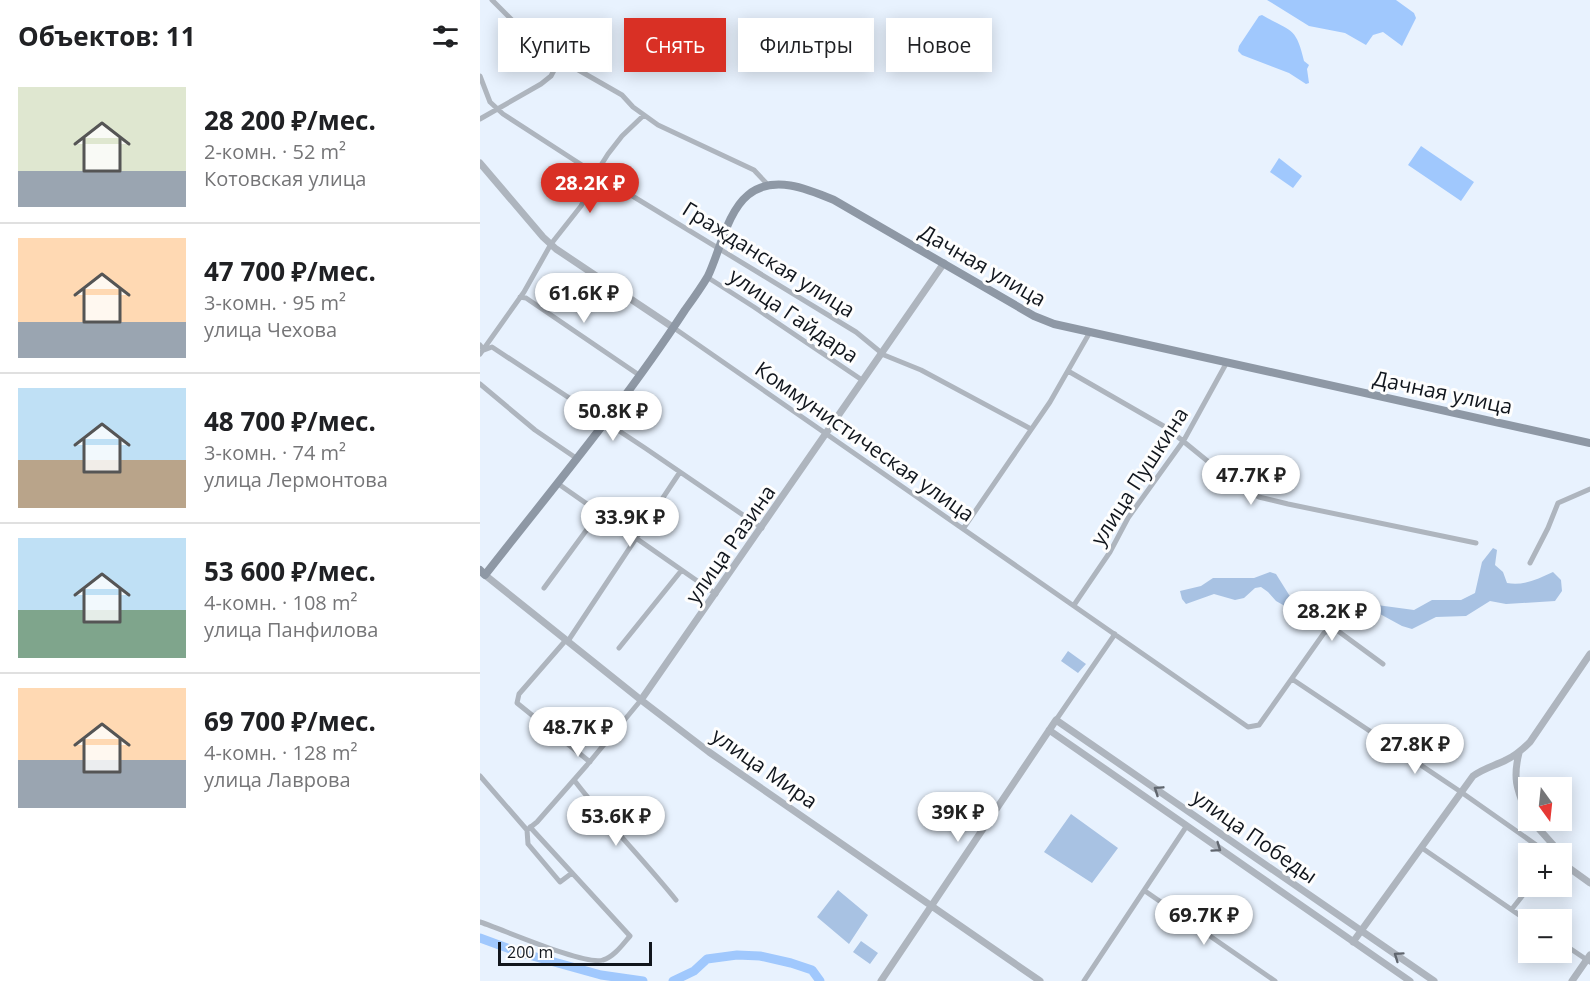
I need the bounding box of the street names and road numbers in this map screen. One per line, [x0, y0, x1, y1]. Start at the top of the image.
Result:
street label: Гражданская улица [678, 195, 860, 323]
street label: Дачная улица [915, 217, 1051, 313]
street label: улица Гайдара [724, 261, 864, 369]
street label: Коммунистическая улица [750, 355, 980, 527]
street label: Дачная улица [1371, 364, 1515, 420]
street label: улица Пушкина [1084, 401, 1194, 551]
street label: улица Разина [679, 479, 781, 609]
street label: улица Мира [707, 721, 823, 815]
street label: улица Победы [1187, 782, 1323, 890]

